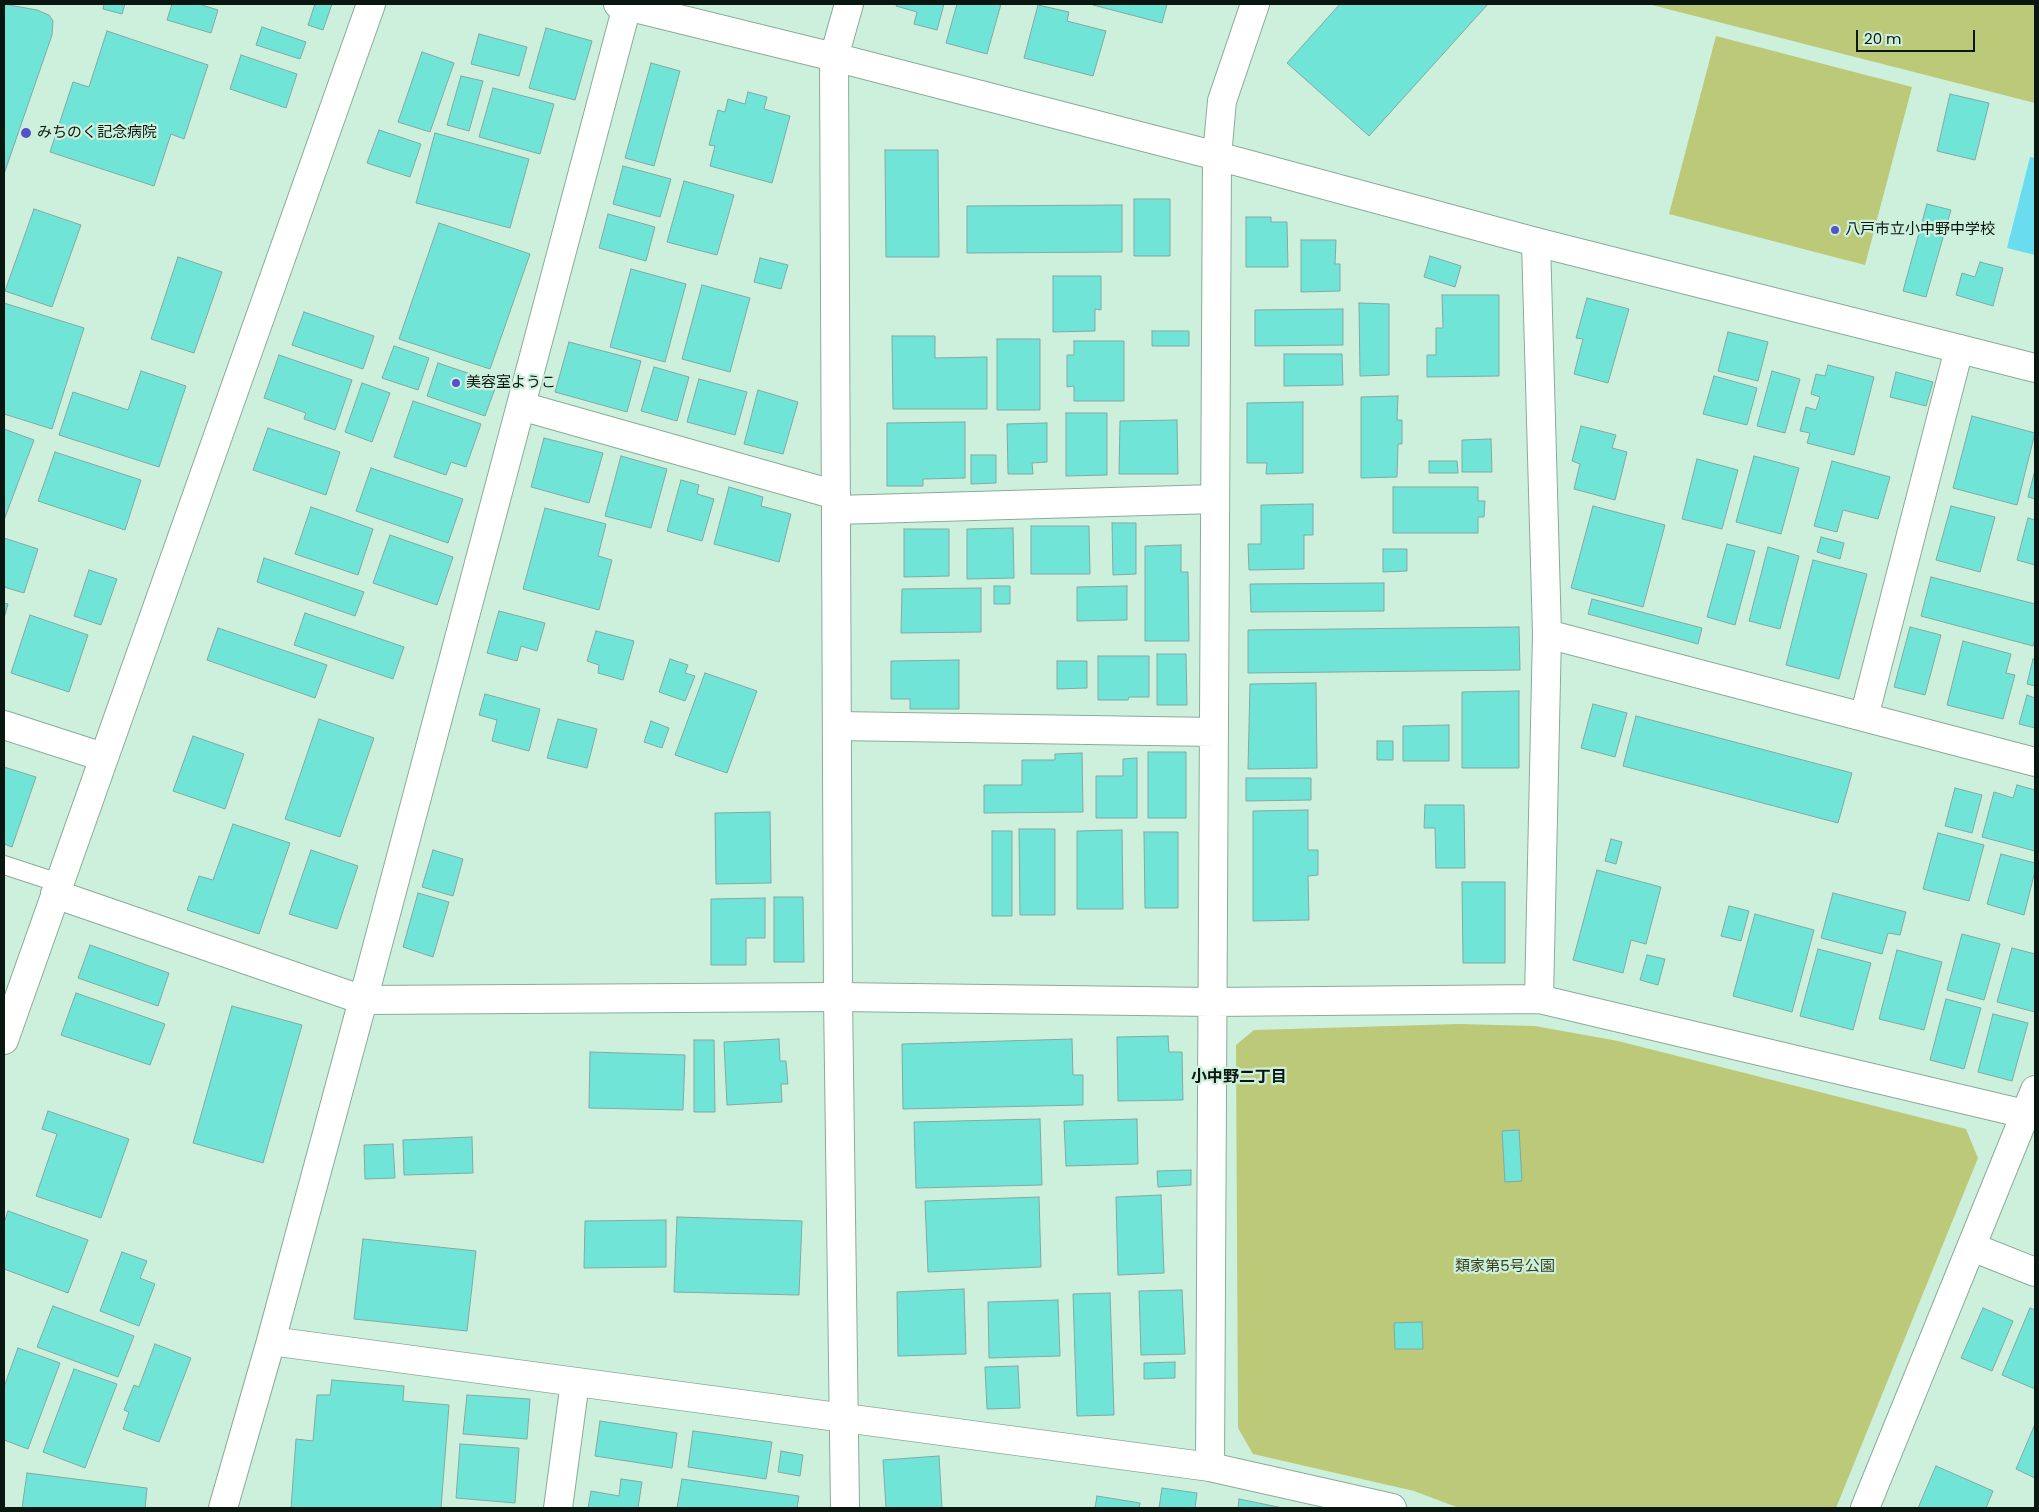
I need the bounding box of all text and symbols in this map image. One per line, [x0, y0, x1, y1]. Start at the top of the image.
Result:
scale bar [1859, 20, 1978, 52]
text: 20 m [1864, 28, 1902, 49]
place label: みちのく記念病院 [37, 124, 157, 142]
marker: みちのく記念病院 [19, 126, 33, 140]
place label: 八戸市立小中野中学校 [1845, 221, 1995, 239]
marker: 八戸市立小中野中学校 [1829, 224, 1841, 236]
place label: 美容室ようこ [466, 374, 556, 392]
marker: 美容室ようこ [450, 377, 462, 389]
district label: 小中野二丁目 [1191, 1068, 1287, 1088]
park label: 類家第5号公園 [1455, 1258, 1555, 1276]

